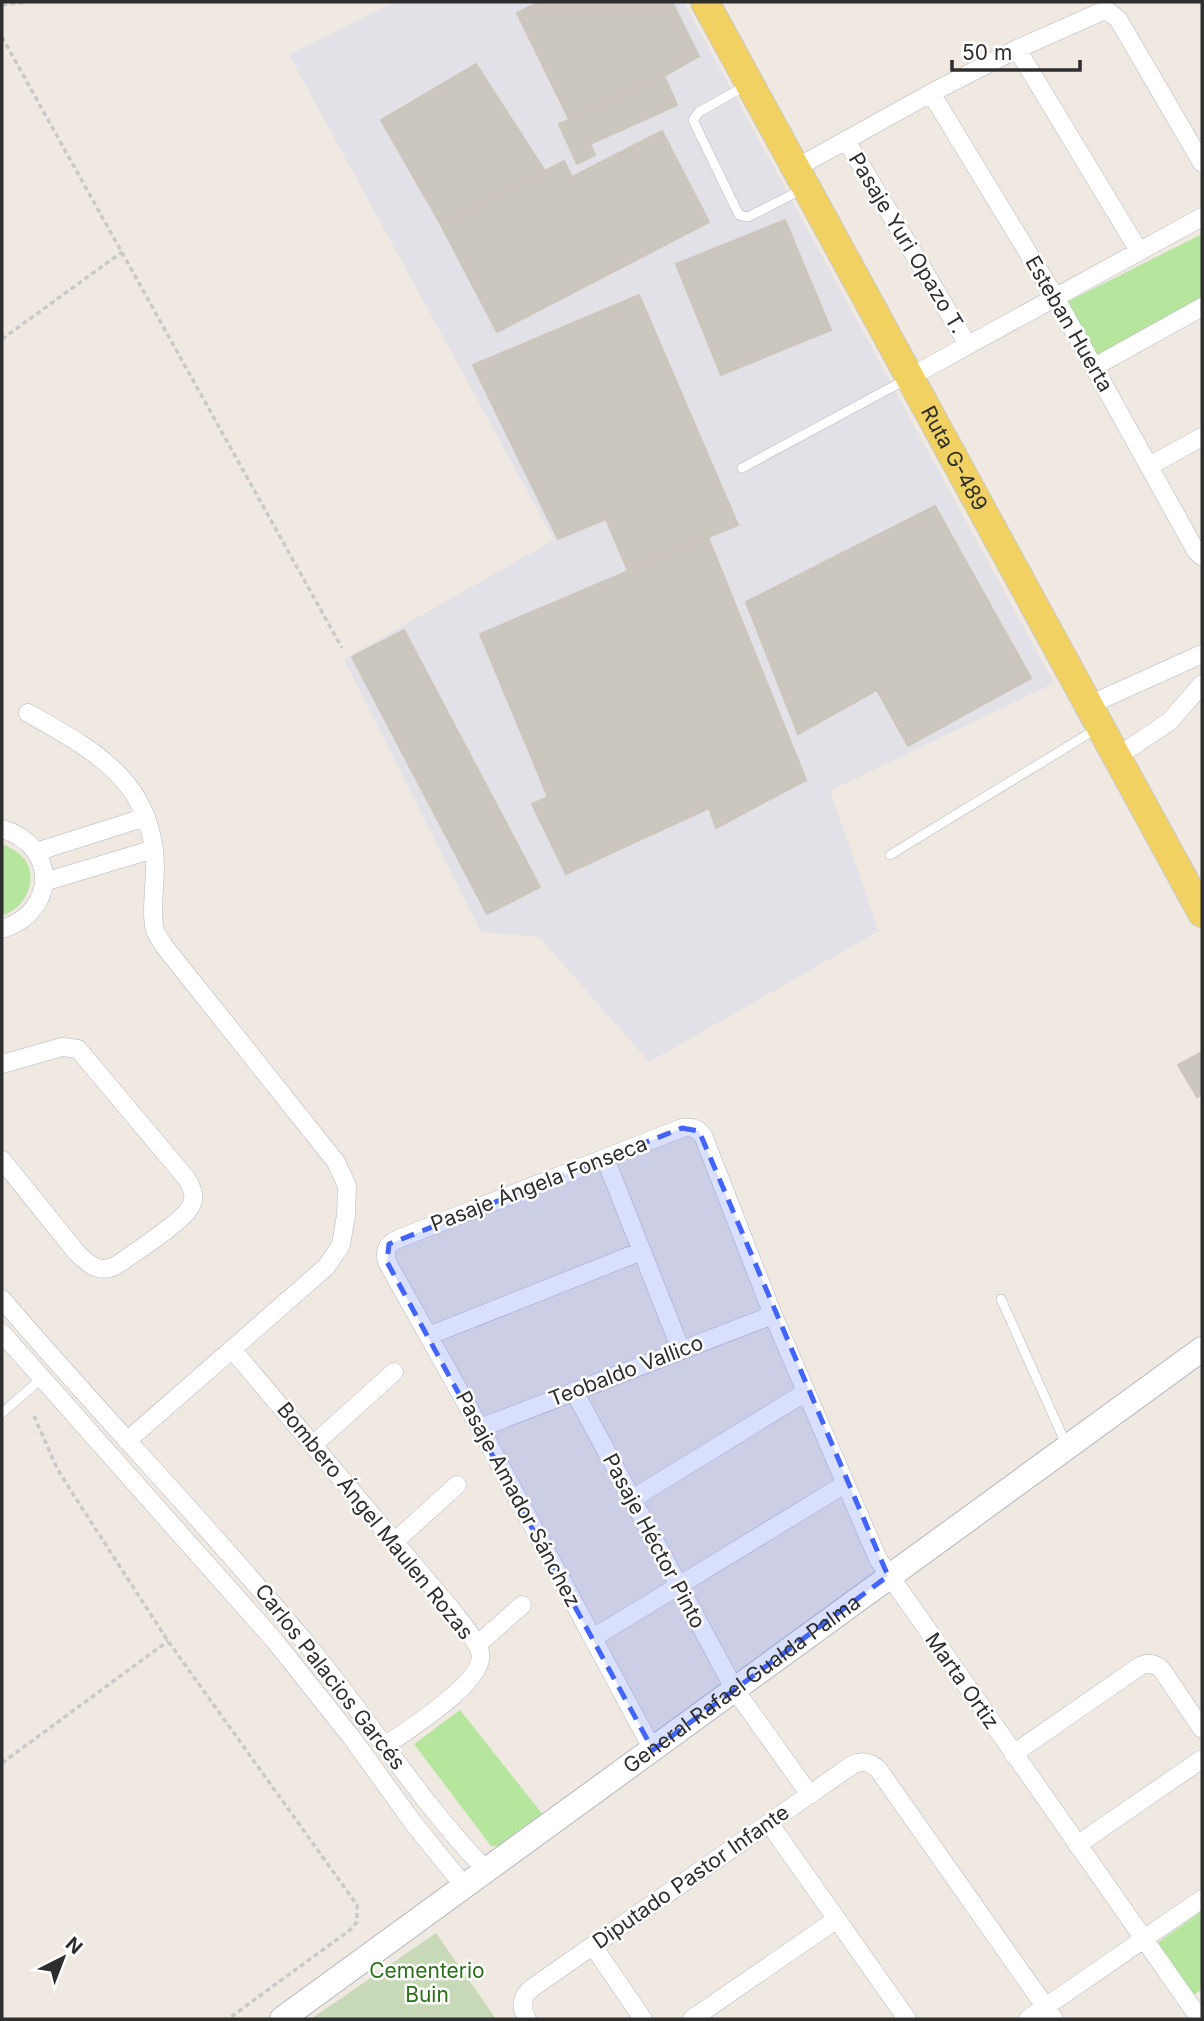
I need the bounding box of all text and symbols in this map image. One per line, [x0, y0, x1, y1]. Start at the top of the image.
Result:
scale bar [952, 28, 1080, 72]
text: 50 m [962, 40, 1012, 65]
street label: Pasaje Yuri Opazo T. [844, 148, 971, 337]
street label: Esteban Huerta [1020, 251, 1119, 396]
street label: Ruta G-489 [916, 402, 993, 515]
street label: Pasaje Ángela Fonseca [427, 1130, 651, 1236]
street label: Teobaldo Vallico [545, 1330, 706, 1411]
street label: Pasaje Amador Sánchez [451, 1387, 586, 1611]
street label: Bombero Ángel Maulen Rozas [272, 1397, 480, 1644]
street label: Pasaje Héctor Pinto [598, 1449, 711, 1632]
street label: Carlos Palacios Garcés [250, 1579, 411, 1775]
street label: General Rafael Gualda Palma [618, 1589, 865, 1778]
street label: Marta Ortiz [920, 1628, 1005, 1734]
street label: Diputado Pastor Infante [588, 1799, 794, 1954]
north arrow [28, 1923, 98, 1993]
text: N [61, 1932, 87, 1959]
park label: Cementerio Buin [369, 1958, 485, 2007]

